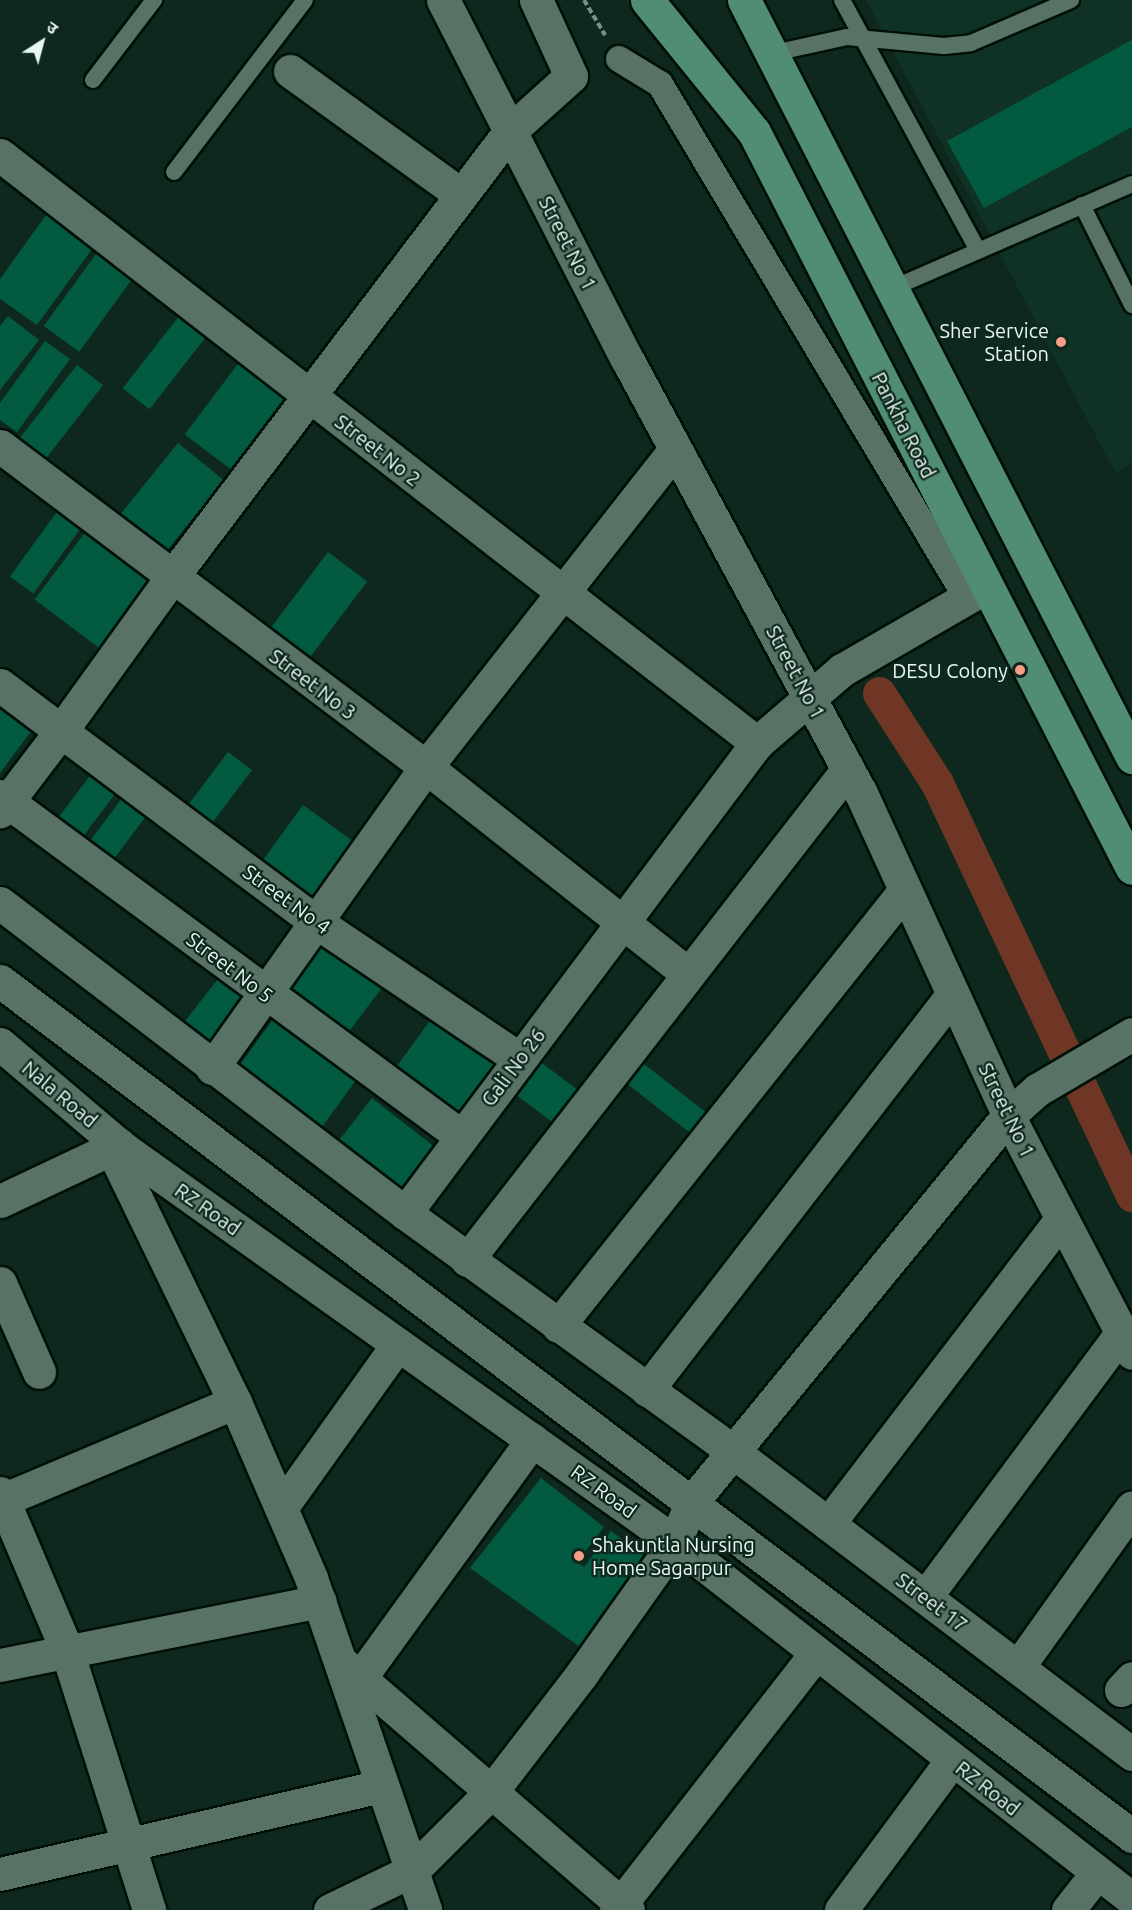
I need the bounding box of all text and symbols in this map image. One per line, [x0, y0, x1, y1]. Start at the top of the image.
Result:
north arrow [12, 12, 72, 72]
text: उ [43, 17, 62, 37]
street label: Street No 1 [534, 192, 602, 294]
place label: Sher Service Station [939, 318, 1049, 365]
marker: Sher Service Station [1054, 335, 1068, 349]
street label: Pankha Road [867, 368, 941, 482]
street label: Street No 2 [330, 409, 426, 491]
street label: Street No 1 [761, 621, 831, 723]
street label: Street No 3 [265, 644, 361, 724]
place label: DESU Colony [892, 658, 1008, 682]
marker: DESU Colony [1013, 663, 1027, 677]
street label: Street No 4 [239, 859, 335, 939]
street label: Street No 5 [182, 927, 278, 1007]
street label: Gali No 26 [476, 1023, 550, 1111]
street label: Nala Road [18, 1056, 102, 1132]
street label: Street No 1 [974, 1059, 1040, 1161]
street label: RZ Road [170, 1178, 246, 1240]
street label: RZ Road [567, 1459, 641, 1523]
place label: Shakuntla Nursing Home Sagarpur [592, 1532, 755, 1579]
marker: Shakuntla Nursing Home Sagarpur [570, 1547, 588, 1565]
street label: Street 17 [892, 1567, 972, 1637]
street label: RZ Road [951, 1756, 1025, 1820]

